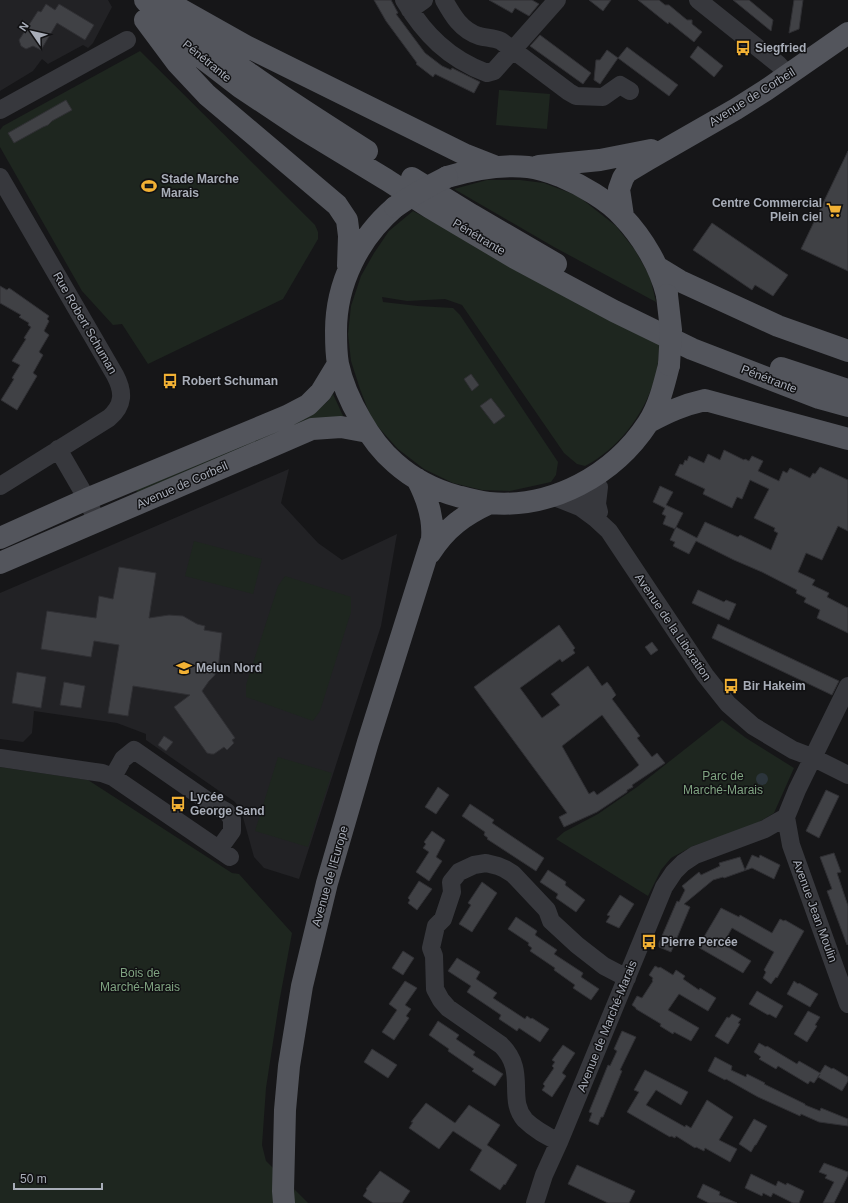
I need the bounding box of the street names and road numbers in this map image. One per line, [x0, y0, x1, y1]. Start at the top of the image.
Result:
street label: Pénétrante [180, 37, 234, 85]
street label: Avenue de Corbeil [707, 65, 797, 129]
street label: Pénétrante [450, 216, 508, 258]
street label: Rue Robert Schuman [50, 270, 120, 376]
street label: Pénétrante [739, 362, 799, 396]
street label: Avenue de Corbeil [134, 459, 230, 511]
street label: Avenue de la Libération [632, 571, 714, 683]
street label: Avenue de l'Europe [309, 824, 351, 928]
street label: Avenue Jean Moulin [790, 858, 840, 964]
street label: Avenue de Marché-Marais [574, 958, 640, 1094]

